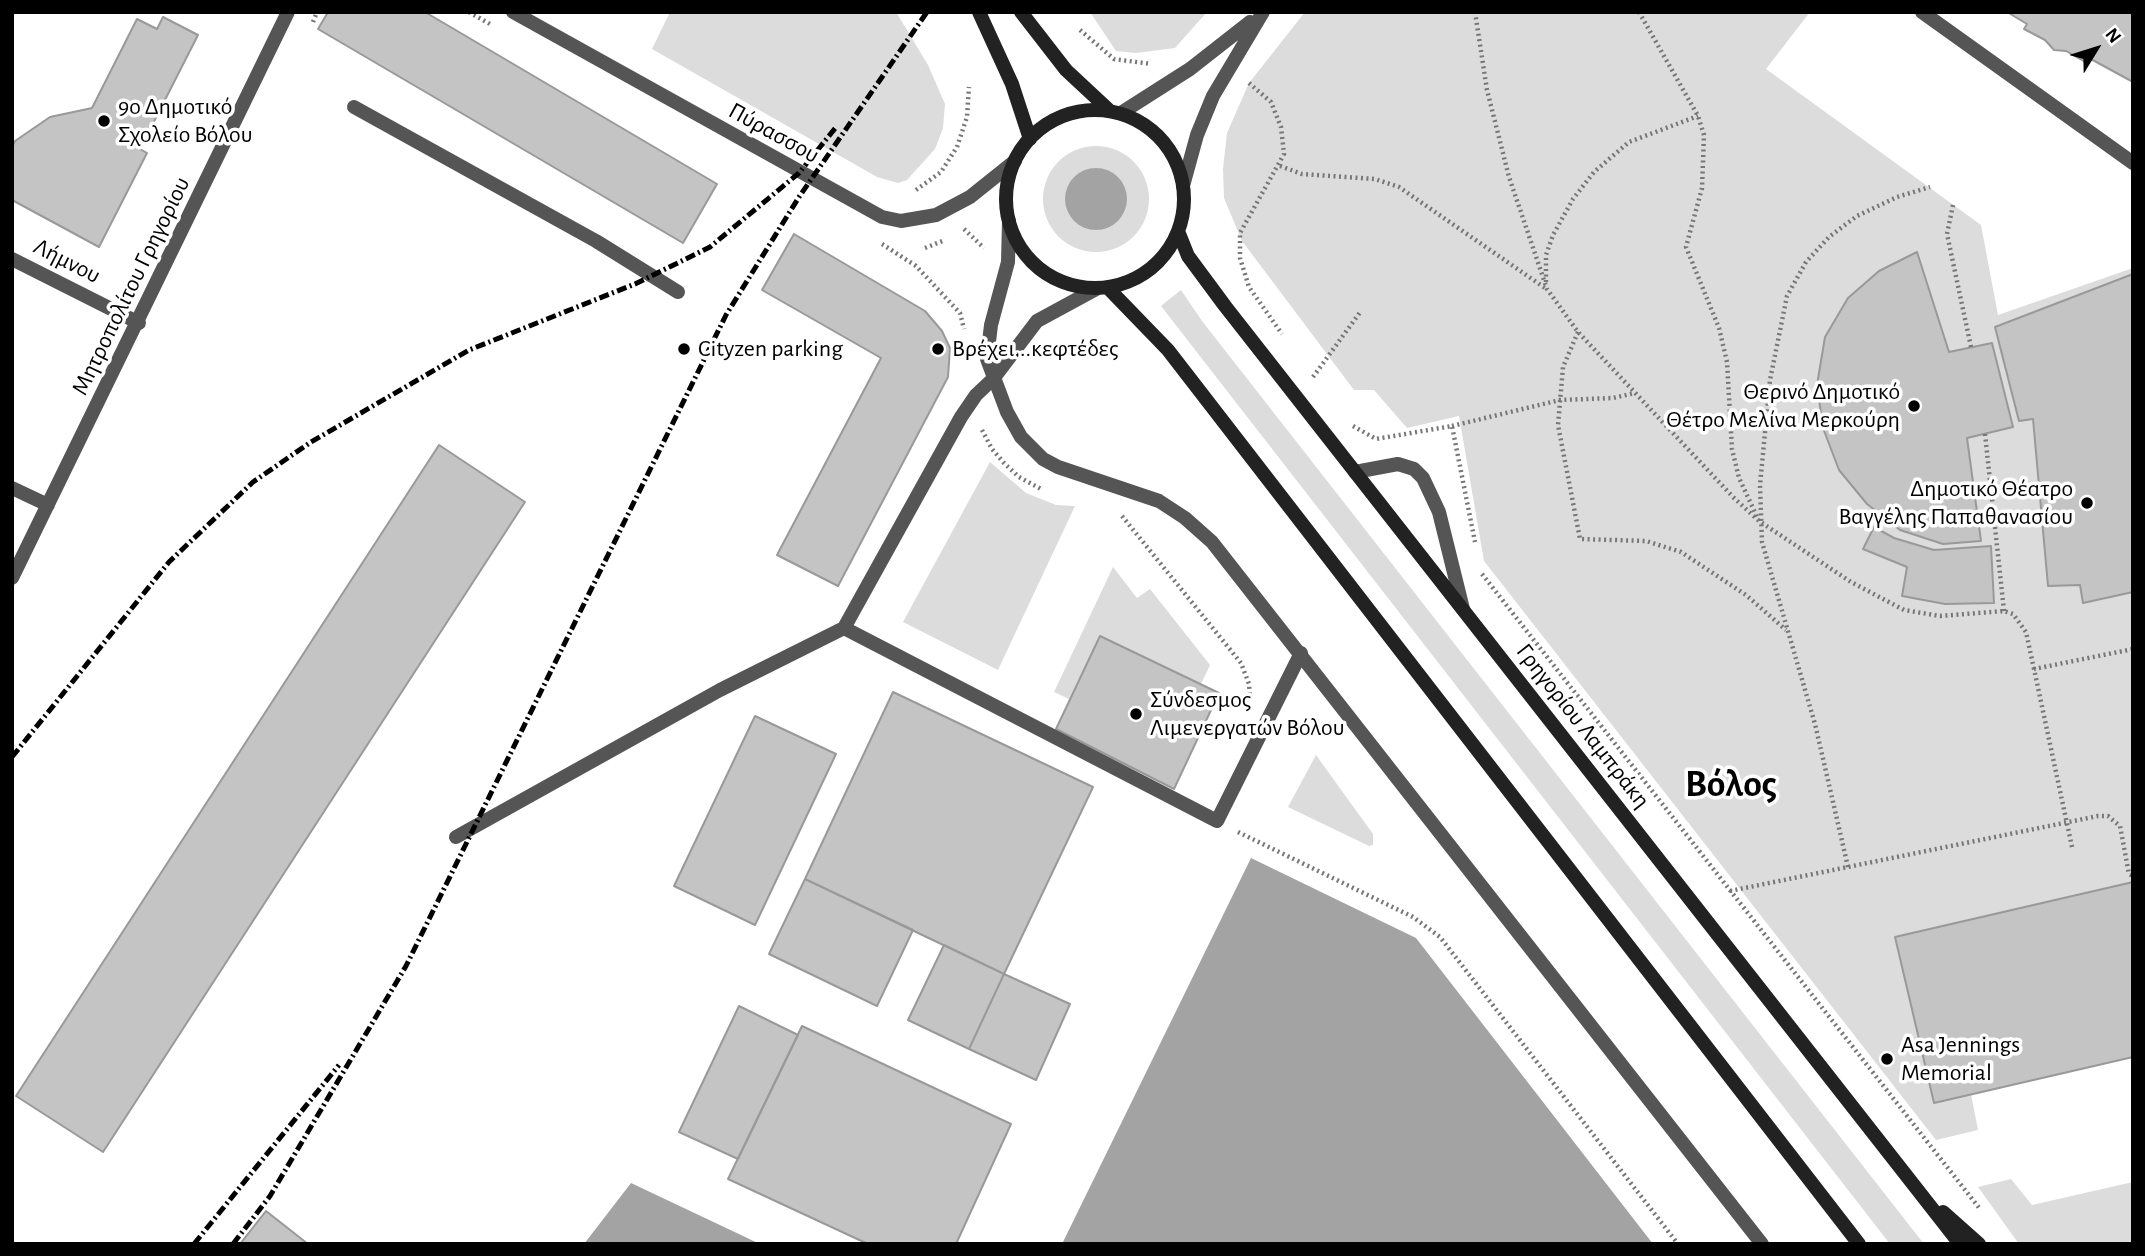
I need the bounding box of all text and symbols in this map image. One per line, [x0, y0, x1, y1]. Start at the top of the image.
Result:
north arrow [2061, 14, 2131, 84]
text: N [2101, 25, 2124, 47]
place label: 9ο Δημοτικό Σχολείο Βόλου [118, 93, 252, 149]
street label: Πύρασσου [724, 96, 824, 170]
marker: 9ο Δημοτικό Σχολείο Βόλου [96, 113, 112, 129]
street label: Μητροπολίτου Γρηγορίου [66, 172, 196, 400]
street label: Λήμνου [29, 232, 105, 290]
place label: Cityzen parking [698, 335, 843, 363]
place label: Βρέχει...κεφτέδες [952, 335, 1118, 363]
marker: Cityzen parking [676, 341, 692, 357]
marker: Βρέχει...κεφτέδες [930, 341, 946, 357]
place label: Θερινό Δημοτικό Θέτρο Μελίνα Μερκούρη [1666, 378, 1900, 434]
marker: Θερινό Δημοτικό Θέτρο Μελίνα Μερκούρη [1906, 398, 1922, 414]
place label: Δημοτικό Θέατρο Βαγγέλης Παπαθανασίου [1839, 475, 2073, 531]
marker: Δημοτικό Θέατρο Βαγγέλης Παπαθανασίου [2079, 495, 2095, 511]
street label: Γρηγορίου Λαμπράκη [1510, 638, 1656, 814]
place label: Σύνδεσμος Λιμενεργατών Βόλου [1150, 686, 1345, 742]
marker: Σύνδεσμος Λιμενεργατών Βόλου [1128, 706, 1144, 722]
district label: Βόλος [1685, 762, 1777, 808]
place label: Asa Jennings Memorial [1901, 1031, 2020, 1087]
marker: Asa Jennings Memorial [1879, 1051, 1895, 1067]

